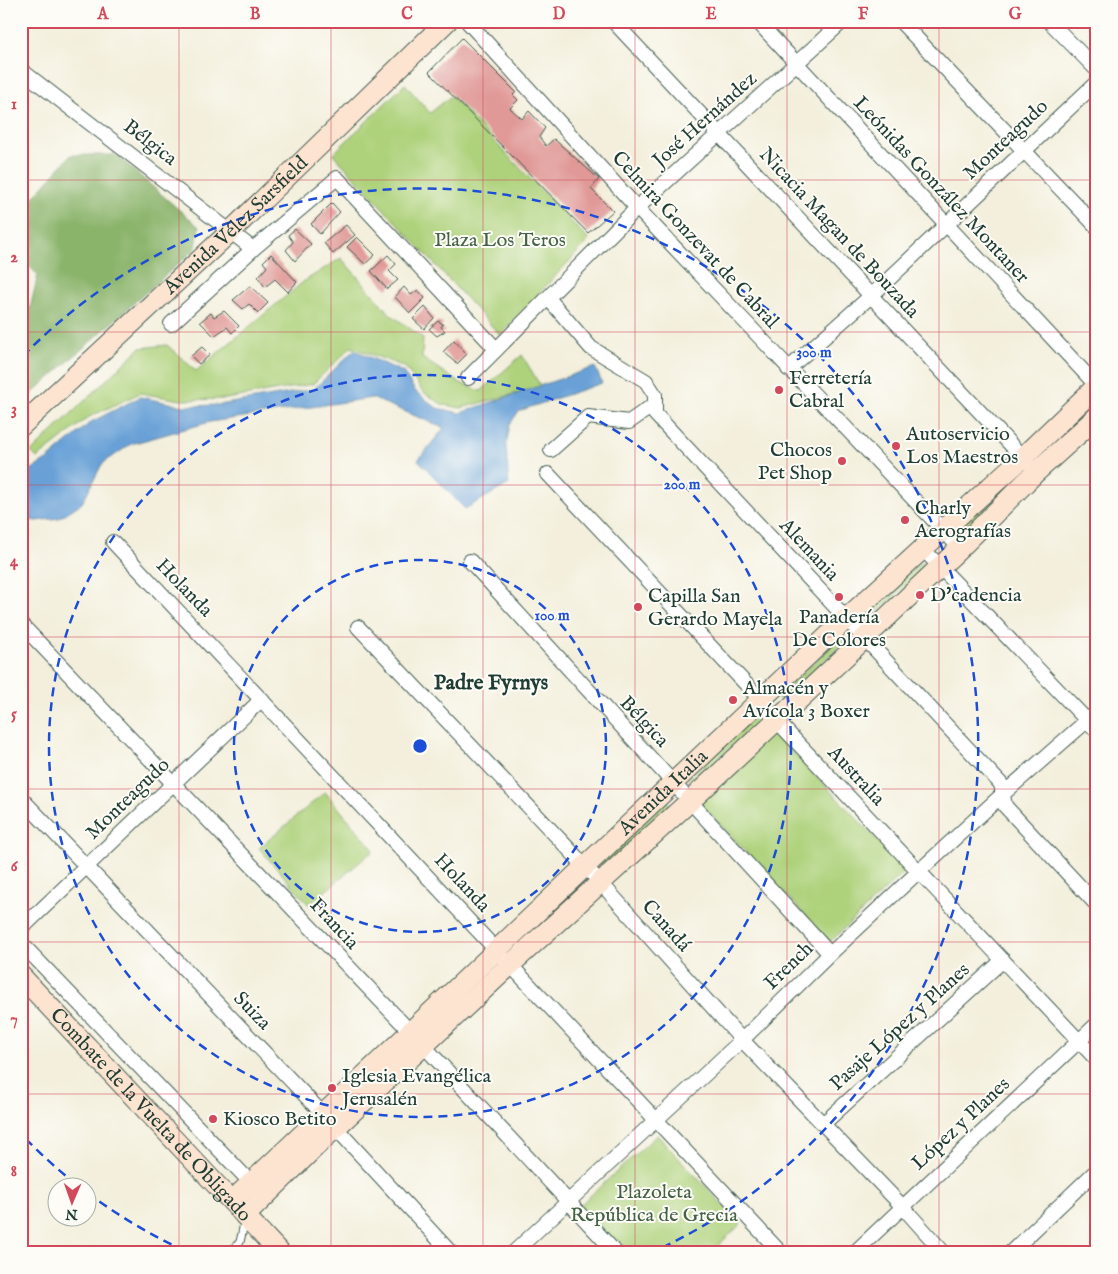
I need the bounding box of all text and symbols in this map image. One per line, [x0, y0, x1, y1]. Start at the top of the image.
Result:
text: A [97, 5, 110, 25]
text: B [250, 5, 261, 25]
text: C [401, 5, 413, 25]
text: D [553, 5, 566, 25]
text: E [705, 5, 717, 25]
text: F [858, 5, 869, 25]
text: G [1009, 5, 1022, 25]
street label: José Hernández [646, 67, 762, 175]
street label: Leónidas González Montaner [848, 91, 1035, 289]
street label: Monteagudo [958, 94, 1054, 186]
text: 1 [11, 95, 17, 115]
street label: Bélgica [118, 114, 182, 172]
street label: Nicacia Magan de Bouzada [753, 142, 925, 324]
street label: Celmira Gonzevat de Cabral [606, 146, 784, 334]
street label: Avenida Vélez Sarsfield [157, 150, 314, 301]
park label: Plaza Los Teros [434, 228, 566, 253]
text: 2 [10, 248, 18, 268]
text: 300 m [796, 343, 832, 362]
place label: Ferretería Cabral [789, 366, 872, 414]
marker: Ferretería Cabral [773, 384, 785, 396]
text: 3 [11, 400, 17, 420]
place label: Autoservicio Los Maestros [905, 422, 1018, 470]
place label: Chocos Pet Shop [758, 438, 832, 486]
marker: Autoservicio Los Maestros [890, 440, 902, 452]
marker: Chocos Pet Shop [836, 455, 848, 467]
text: 200 m [664, 475, 701, 494]
place label: Charly Aerografías [914, 496, 1011, 544]
street label: Alemania [773, 513, 845, 587]
marker: Charly Aerografías [899, 514, 911, 526]
text: 4 [10, 552, 19, 572]
street label: Holanda [150, 554, 218, 623]
place label: D'cadencia [930, 583, 1022, 608]
place label: Capilla San Gerardo Mayela [648, 584, 783, 632]
marker: D'cadencia [914, 589, 926, 601]
marker: Panadería De Colores [833, 591, 845, 603]
marker: Capilla San Gerardo Mayela [632, 601, 644, 613]
place label: Panadería De Colores [792, 605, 886, 653]
text: 100 m [534, 606, 570, 625]
district label: Padre Fyrnys [434, 670, 548, 697]
place label: Almacén y Avícola 3 Boxer [742, 676, 870, 724]
street label: Bélgica [614, 691, 674, 753]
marker: Almacén y Avícola 3 Boxer [727, 694, 739, 706]
text: 5 [11, 705, 17, 725]
centre of rings [411, 737, 429, 755]
street label: Australia [821, 740, 890, 812]
street label: Avenida Italia [612, 744, 713, 841]
street label: Monteagudo [81, 753, 175, 845]
street label: Holanda [428, 848, 496, 918]
text: 6 [11, 857, 19, 877]
street label: Francia [304, 893, 364, 955]
street label: Canadá [636, 895, 696, 957]
street label: French [759, 936, 819, 995]
street label: Pasaje López y Planes [825, 958, 975, 1096]
street label: Suiza [228, 987, 276, 1036]
street label: Combate de la Vuelta de Obligado [45, 1003, 257, 1227]
text: 7 [10, 1010, 18, 1030]
place label: Iglesia Evangélica Jerusalén [340, 1064, 492, 1112]
street label: López y Planes [907, 1072, 1015, 1176]
marker: Iglesia Evangélica Jerusalén [326, 1082, 338, 1094]
place label: Kiosco Betito [223, 1107, 337, 1132]
marker: Kiosco Betito [207, 1113, 219, 1125]
text: 8 [11, 1162, 17, 1182]
north arrow [48, 1176, 98, 1226]
park label: Plazoleta República de Grecia [570, 1180, 738, 1228]
text: N [65, 1205, 79, 1223]

